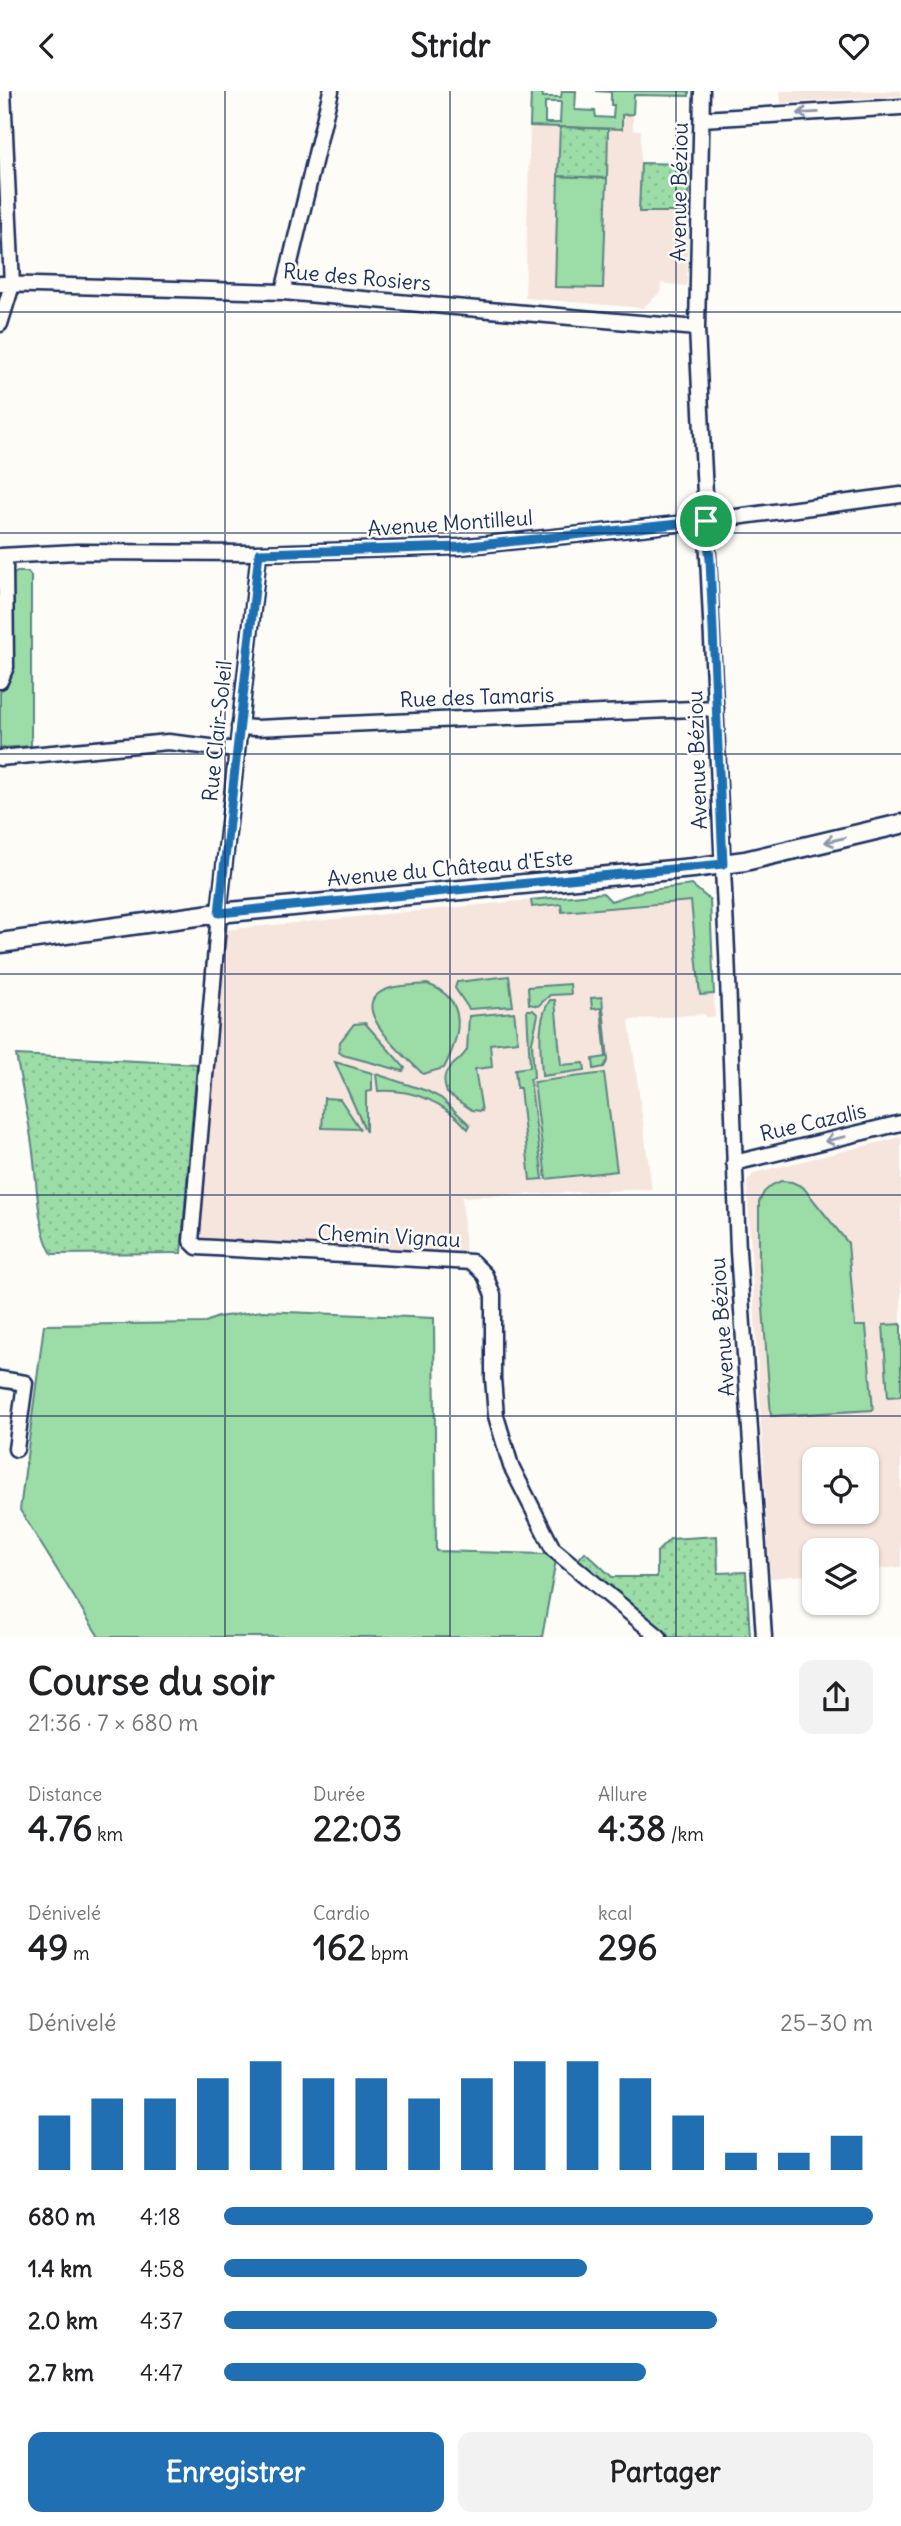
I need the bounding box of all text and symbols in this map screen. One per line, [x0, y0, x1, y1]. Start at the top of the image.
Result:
text: Stridr [410, 25, 491, 66]
icon: back [28, 27, 66, 65]
icon: heart [835, 27, 873, 65]
one-way arrow [798, 107, 820, 120]
street label: Avenue Béziou [664, 122, 694, 262]
street label: Rue des Rosiers [282, 257, 432, 297]
pin [676, 491, 736, 551]
icon: arrive [687, 502, 725, 540]
street label: Avenue Montilleul [367, 504, 533, 542]
street label: Rue Clair-Soleil [196, 659, 238, 803]
street label: Rue des Tamaris [399, 681, 555, 713]
street label: Avenue Béziou [681, 690, 713, 830]
one-way arrow [824, 833, 847, 847]
street label: Avenue du Château d'Este [326, 844, 574, 892]
street label: Rue Cazalis [757, 1097, 869, 1147]
one-way arrow [824, 1132, 847, 1146]
street label: Chemin Vignau [317, 1219, 461, 1253]
street label: Avenue Béziou [704, 1257, 740, 1397]
map controls [802, 1447, 879, 1615]
button: locate [802, 1447, 879, 1524]
button: layers [802, 1538, 879, 1615]
text: Course du soir [28, 1658, 275, 1705]
button: share [799, 1660, 873, 1734]
text: 21:36 · 7 × 680 m [28, 1708, 198, 1737]
text: Distance [28, 1782, 102, 1806]
text: Durée [313, 1782, 365, 1806]
text: Allure [598, 1782, 647, 1806]
text: 4.76 [28, 1806, 92, 1850]
text: 22:03 [313, 1806, 402, 1850]
text: 4:38 [598, 1806, 666, 1850]
text: km [92, 1822, 123, 1846]
text: /km [666, 1822, 704, 1846]
text: Dénivelé [28, 1901, 101, 1925]
text: Cardio [313, 1901, 370, 1925]
text: kcal [598, 1901, 632, 1925]
text: 49 [28, 1925, 68, 1969]
text: 162 [313, 1925, 366, 1969]
text: 296 [598, 1925, 658, 1969]
text: m [68, 1941, 90, 1965]
text: bpm [366, 1941, 409, 1965]
text: Dénivelé [28, 2008, 116, 2037]
text: 25–30 m [780, 2008, 873, 2037]
text: 680 m [28, 2202, 95, 2231]
text: 4:18 [140, 2202, 181, 2231]
text: 1.4 km [28, 2254, 92, 2283]
text: 4:58 [140, 2254, 185, 2283]
text: 2.0 km [28, 2306, 98, 2335]
text: 4:37 [140, 2306, 183, 2335]
text: 2.7 km [28, 2358, 94, 2387]
text: 4:47 [140, 2358, 183, 2387]
button: Enregistrer [28, 2432, 444, 2512]
button: Partager [458, 2432, 873, 2512]

